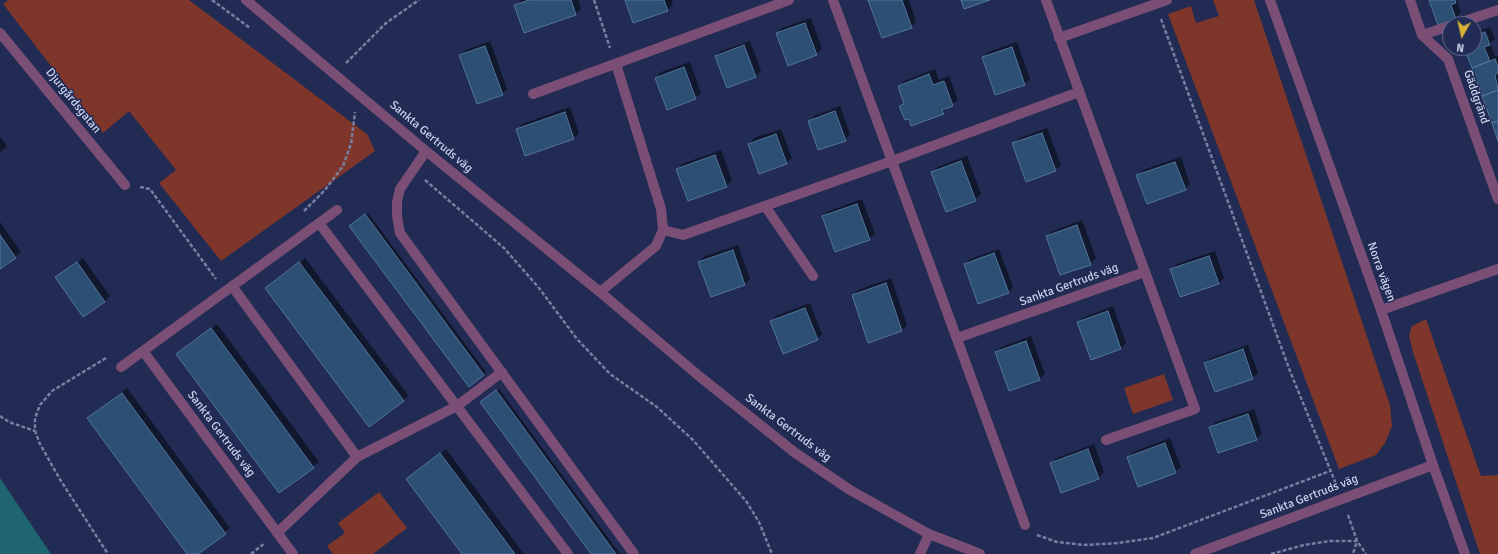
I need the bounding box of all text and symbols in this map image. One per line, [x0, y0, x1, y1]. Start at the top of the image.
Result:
north arrow [1442, 16, 1482, 56]
text: N [1456, 40, 1465, 54]
street label: Djurgårdsgatan [42, 66, 104, 136]
street label: Gäddgränd [1460, 68, 1492, 126]
street label: Sankta Gertruds väg [387, 98, 475, 176]
street label: Norra vägen [1364, 240, 1398, 304]
street label: Sankta Gertruds väg [1018, 260, 1120, 310]
street label: Sankta Gertruds väg [184, 388, 258, 480]
street label: Sankta Gertruds väg [742, 391, 834, 465]
street label: Sankta Gertruds väg [1258, 472, 1360, 522]

